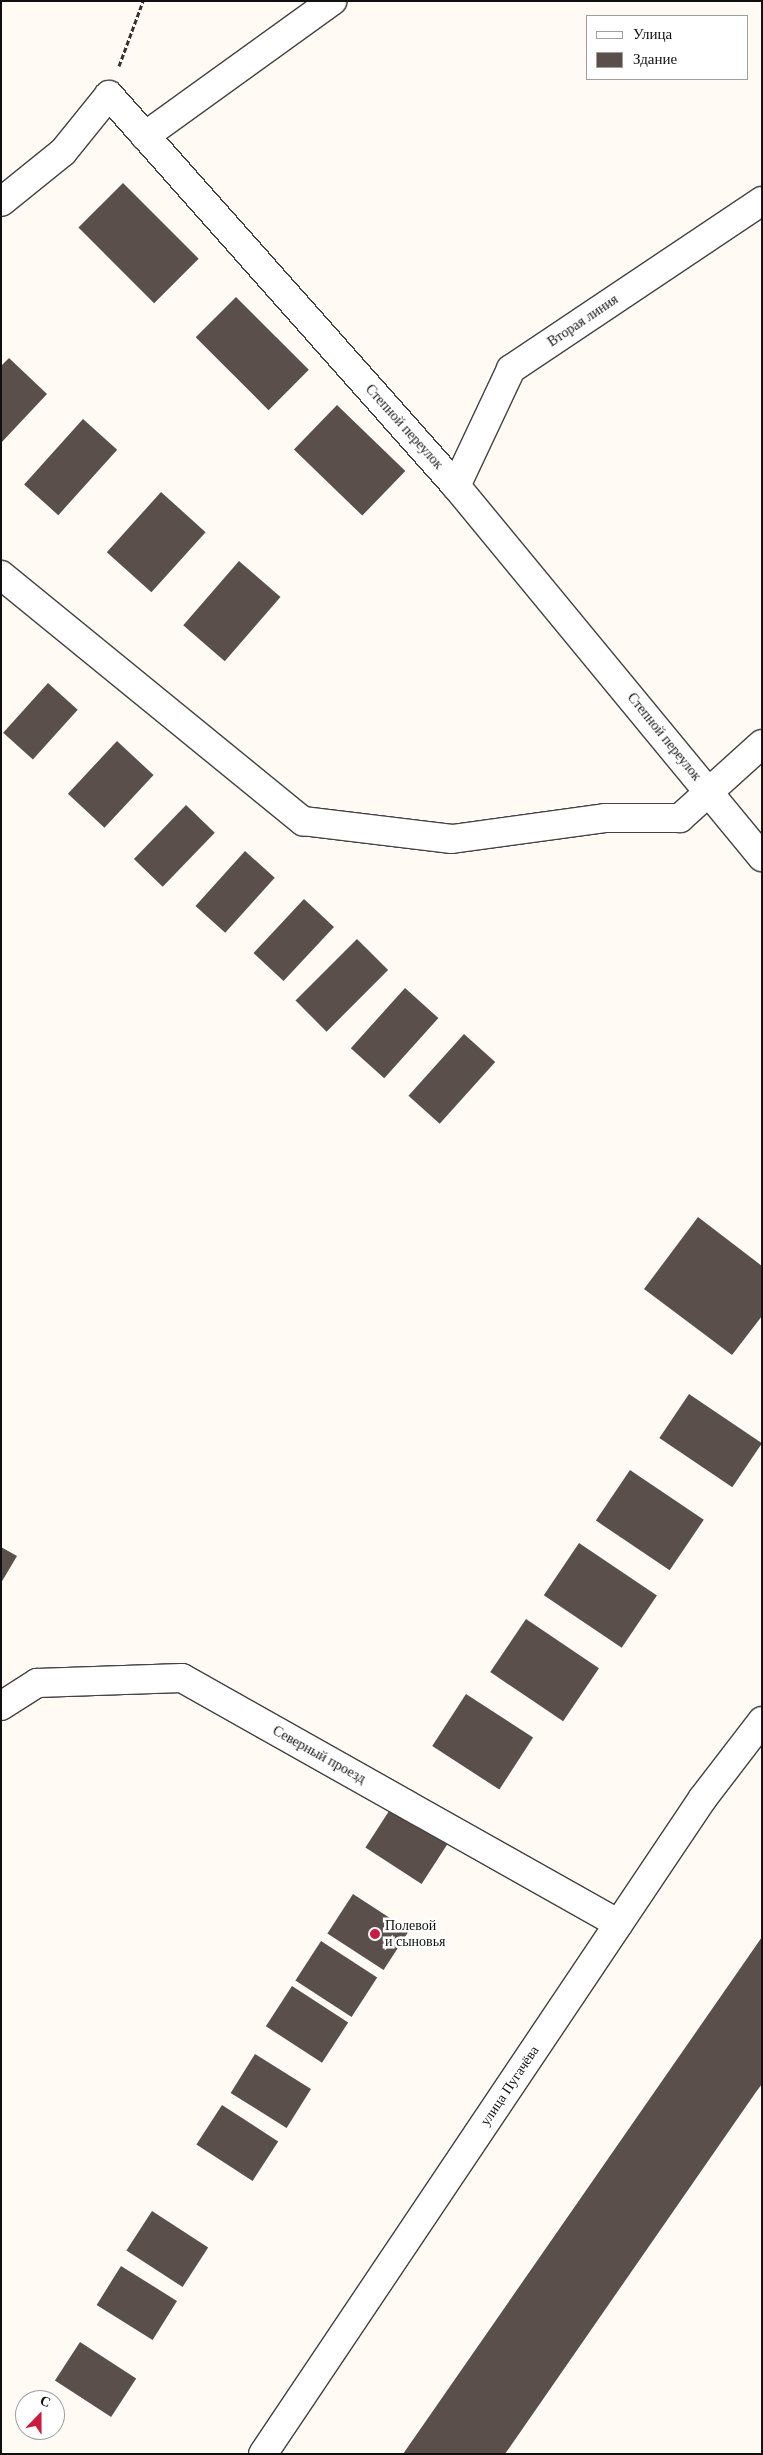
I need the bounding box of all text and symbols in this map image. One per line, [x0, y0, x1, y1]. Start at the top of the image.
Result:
legend [586, 15, 748, 80]
text: Улица [633, 26, 672, 42]
text: Здание [633, 51, 677, 67]
street label: Вторая линия [545, 291, 621, 351]
street label: Степной переулок [362, 381, 446, 473]
street label: Степной переулок [623, 690, 705, 784]
street label: Северный проезд [270, 1722, 368, 1788]
place label: Полевой и сыновья [385, 1918, 446, 1950]
marker: Полевой и сыновья [369, 1928, 381, 1940]
street label: улица Пугачёва [477, 2043, 543, 2129]
north arrow [15, 2390, 65, 2440]
text: С [38, 2393, 53, 2410]

